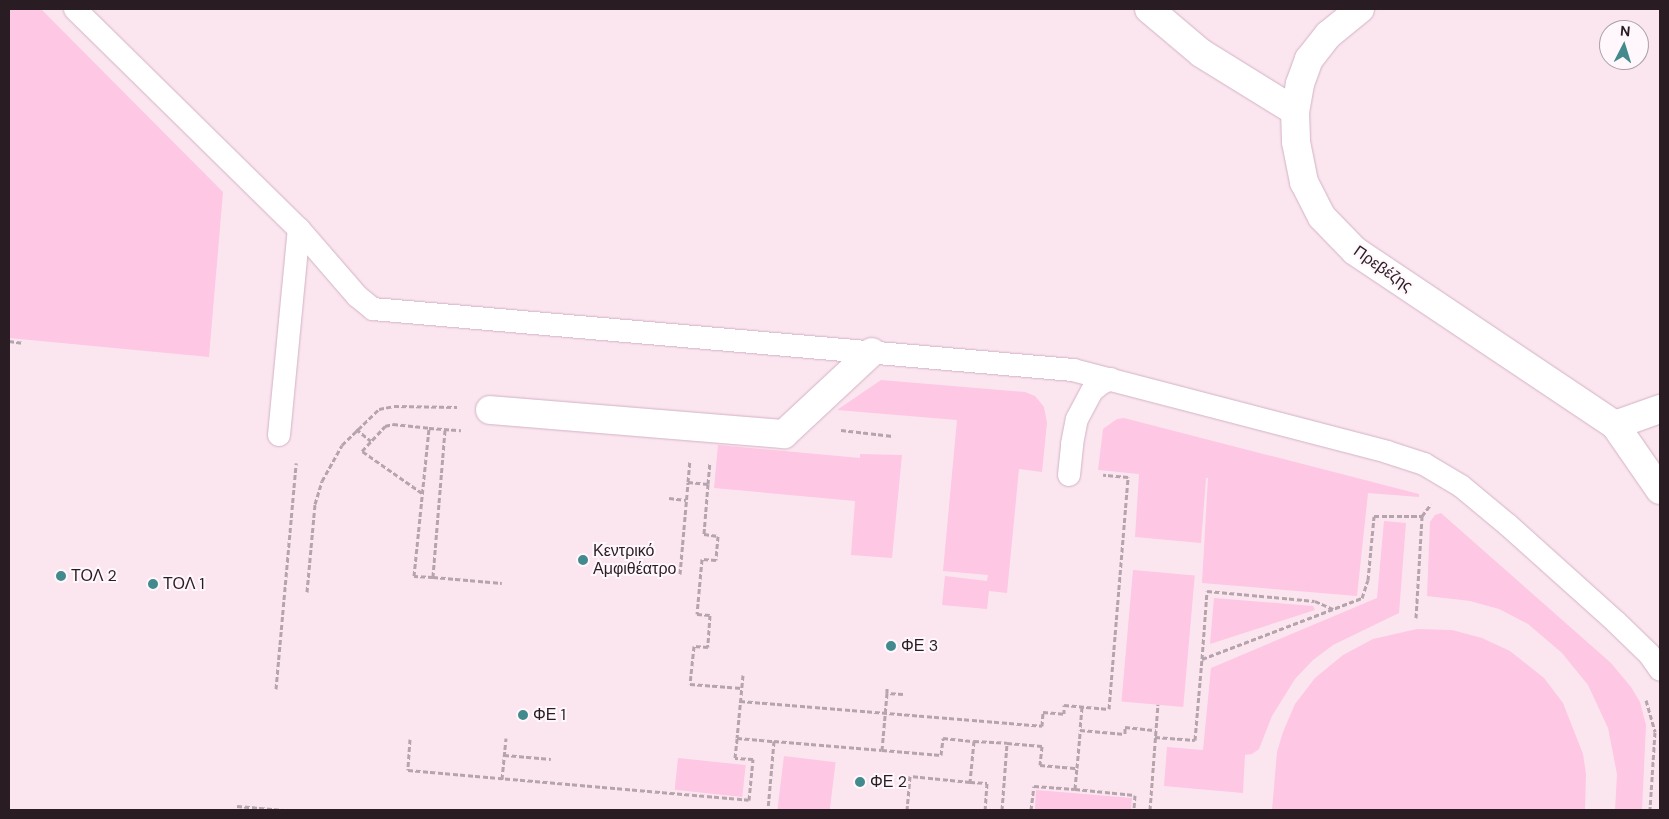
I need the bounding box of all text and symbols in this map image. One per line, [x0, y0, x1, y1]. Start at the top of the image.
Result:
north arrow [1599, 20, 1649, 70]
text: N [1619, 22, 1631, 40]
street label: Πρεβέζης [1350, 242, 1416, 296]
place label: Κεντρικό Αμφιθέατρο [593, 541, 676, 579]
marker: Κεντρικό Αμφιθέατρο [577, 554, 589, 566]
place label: ΤΟΛ 2 [71, 566, 117, 586]
marker: ΤΟΛ 2 [55, 570, 67, 582]
place label: ΤΟΛ 1 [163, 574, 205, 594]
marker: ΤΟΛ 1 [147, 578, 159, 590]
place label: ΦΕ 3 [901, 636, 938, 656]
marker: ΦΕ 3 [885, 640, 897, 652]
place label: ΦΕ 1 [533, 705, 566, 725]
marker: ΦΕ 1 [517, 709, 529, 721]
place label: ΦΕ 2 [870, 772, 907, 792]
marker: ΦΕ 2 [854, 776, 866, 788]

